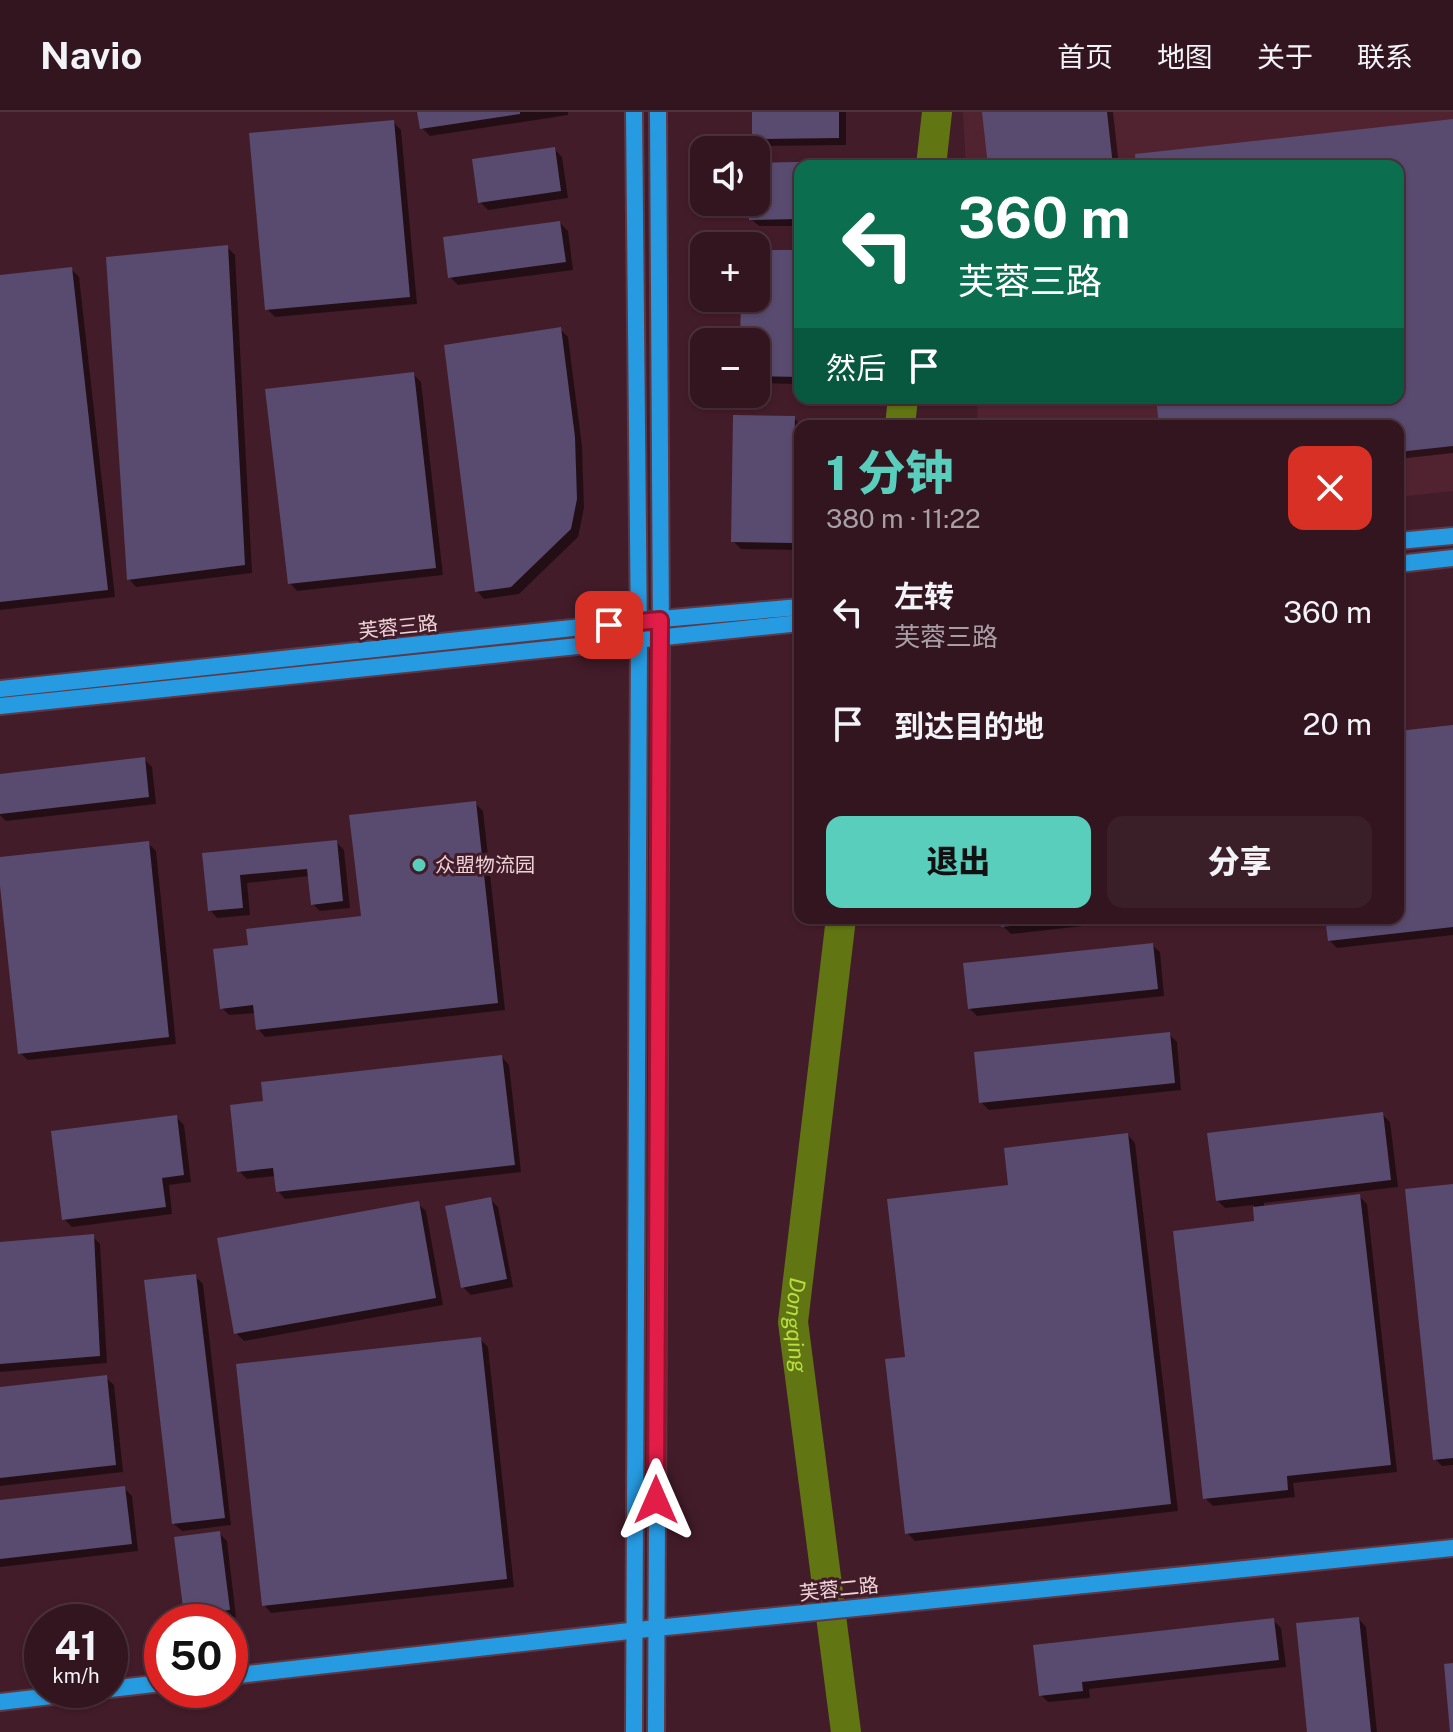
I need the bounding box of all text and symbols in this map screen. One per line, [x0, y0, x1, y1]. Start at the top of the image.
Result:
text: Navio [40, 33, 142, 78]
text: 首页 [1057, 40, 1113, 73]
text: 地图 [1157, 40, 1213, 73]
text: 关于 [1257, 40, 1313, 73]
text: 联系 [1357, 40, 1413, 73]
map controls [690, 136, 770, 408]
button: sound [690, 136, 770, 216]
text: 360 m [958, 185, 1131, 251]
icon: left [826, 192, 930, 296]
button: + [690, 232, 770, 312]
text: 芙蓉三路 [958, 260, 1102, 302]
button: − [690, 328, 770, 408]
icon: arrive [902, 344, 946, 388]
text: 然后 [826, 350, 886, 386]
text: 1 分钟 [826, 444, 954, 501]
button: close [1288, 446, 1372, 530]
text: 380 m · 11:22 [826, 503, 981, 534]
text: 左转 [894, 578, 954, 614]
icon: left [826, 590, 870, 634]
pin [575, 591, 643, 659]
text: 360 m [1283, 594, 1372, 630]
icon: arrive [587, 603, 631, 647]
street label: 芙蓉三路 [357, 611, 439, 643]
text: 芙蓉三路 [894, 621, 998, 652]
icon: arrive [826, 702, 870, 746]
text: 20 m [1303, 706, 1372, 742]
text: 到达目的地 [894, 708, 1044, 744]
button: 退出 [826, 816, 1091, 908]
button: 分享 [1107, 816, 1372, 908]
place label: 众盟物流园 [435, 853, 535, 877]
marker: 众盟物流园 [410, 856, 428, 874]
water label: Dongqing [779, 1276, 813, 1375]
position arrow [614, 1458, 698, 1542]
street label: 芙蓉二路 [798, 1573, 880, 1605]
speed limit sign: 50 [144, 1604, 248, 1708]
text: 41 [54, 1622, 98, 1669]
text: km/h [52, 1664, 100, 1688]

